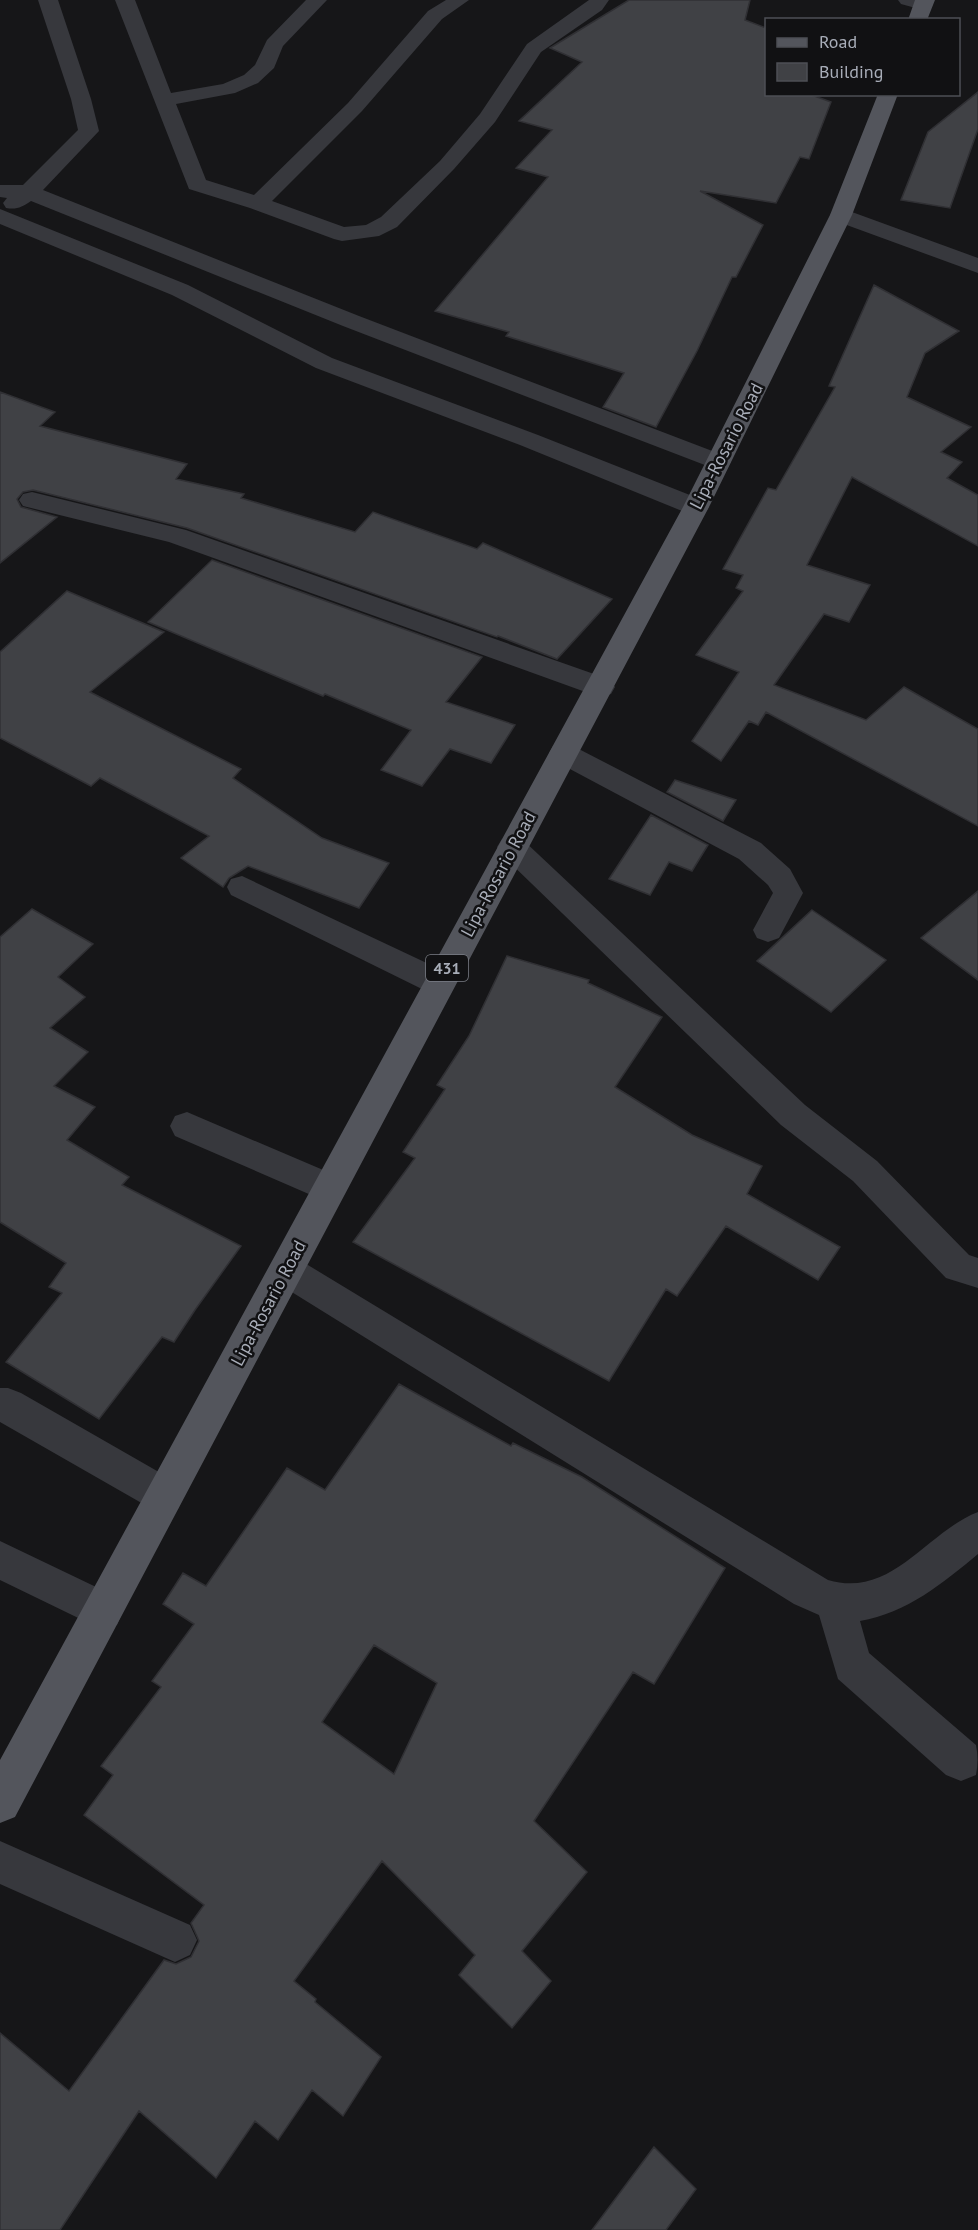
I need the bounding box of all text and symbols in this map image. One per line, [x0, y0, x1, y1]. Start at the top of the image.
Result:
legend [765, 18, 960, 96]
text: Road [819, 30, 857, 53]
text: Building [819, 60, 883, 83]
street label: Lipa-Rosario Road [684, 379, 768, 513]
street label: Lipa-Rosario Road [455, 807, 541, 941]
road number: 431 [426, 955, 468, 981]
street label: Lipa-Rosario Road [225, 1236, 311, 1370]

